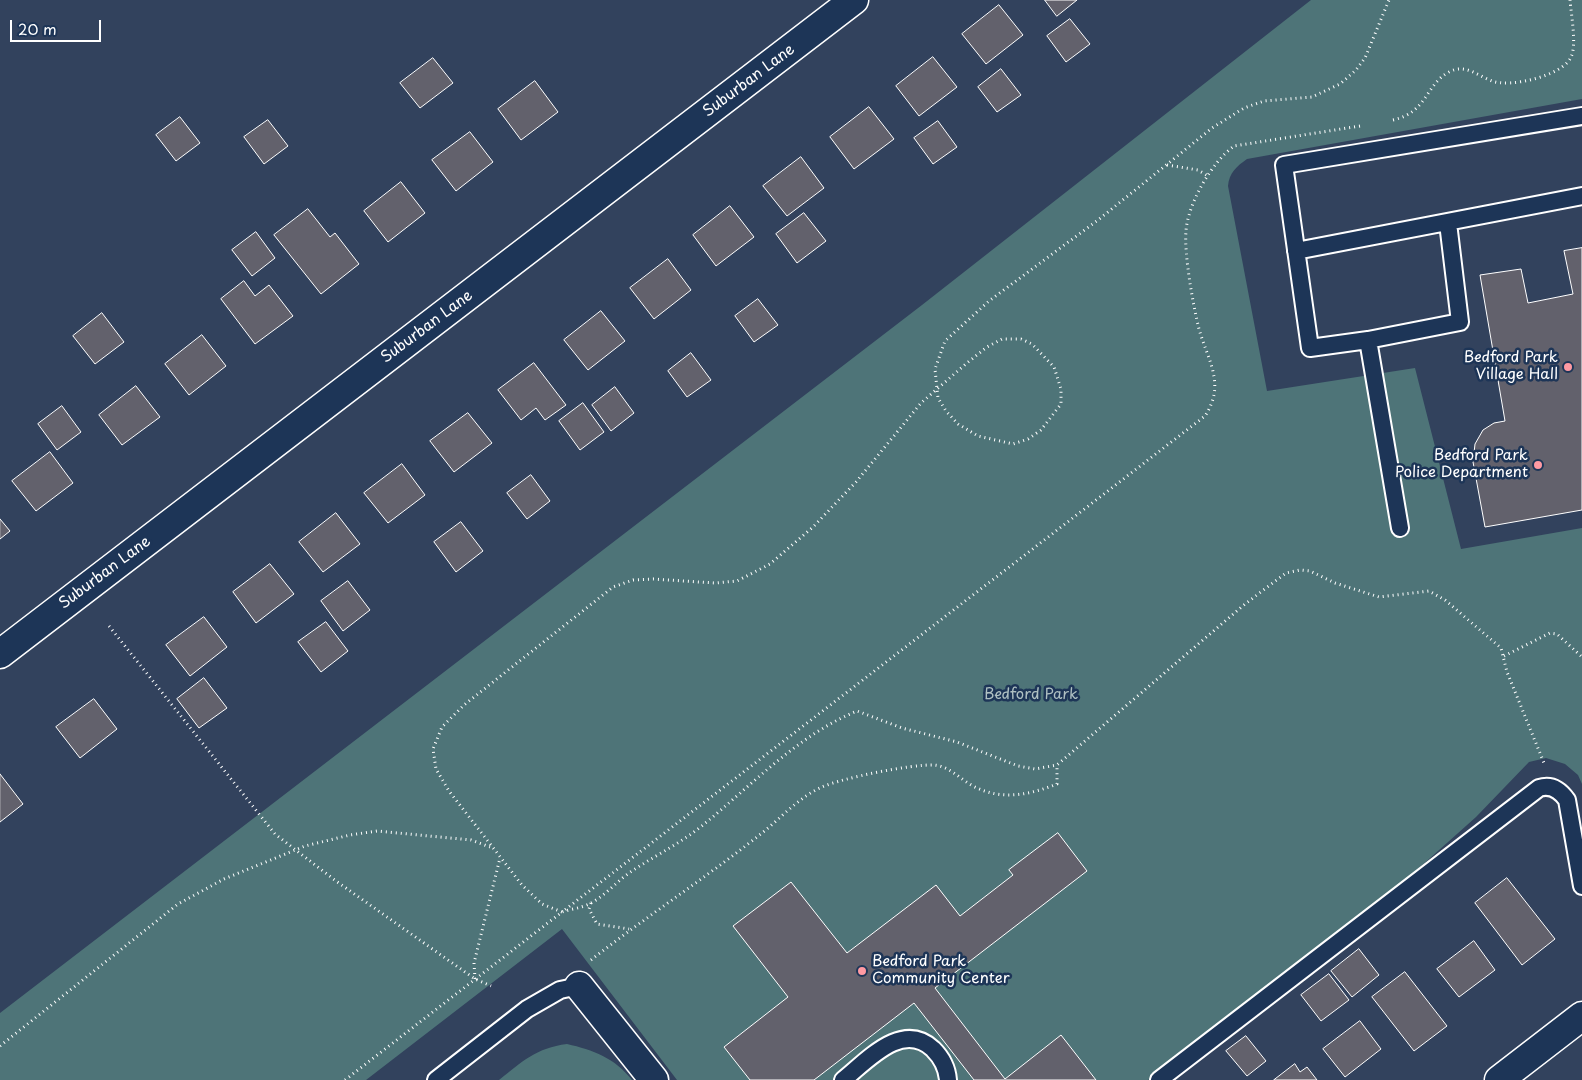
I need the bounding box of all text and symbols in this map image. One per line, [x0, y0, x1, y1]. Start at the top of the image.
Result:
scale bar [12, 10, 104, 42]
text: 20 m [18, 17, 57, 40]
street label: Suburban Lane [700, 41, 798, 121]
street label: Suburban Lane [378, 287, 476, 367]
place label: Bedford Park Village Hall [1464, 349, 1558, 384]
marker: Bedford Park Village Hall [1562, 361, 1574, 373]
place label: Bedford Park Police Department [1395, 447, 1528, 482]
marker: Bedford Park Police Department [1532, 459, 1544, 471]
street label: Suburban Lane [56, 533, 154, 613]
park label: Bedford Park [984, 686, 1078, 704]
place label: Bedford Park Community Center [872, 953, 1010, 988]
marker: Bedford Park Community Center [856, 965, 868, 977]

